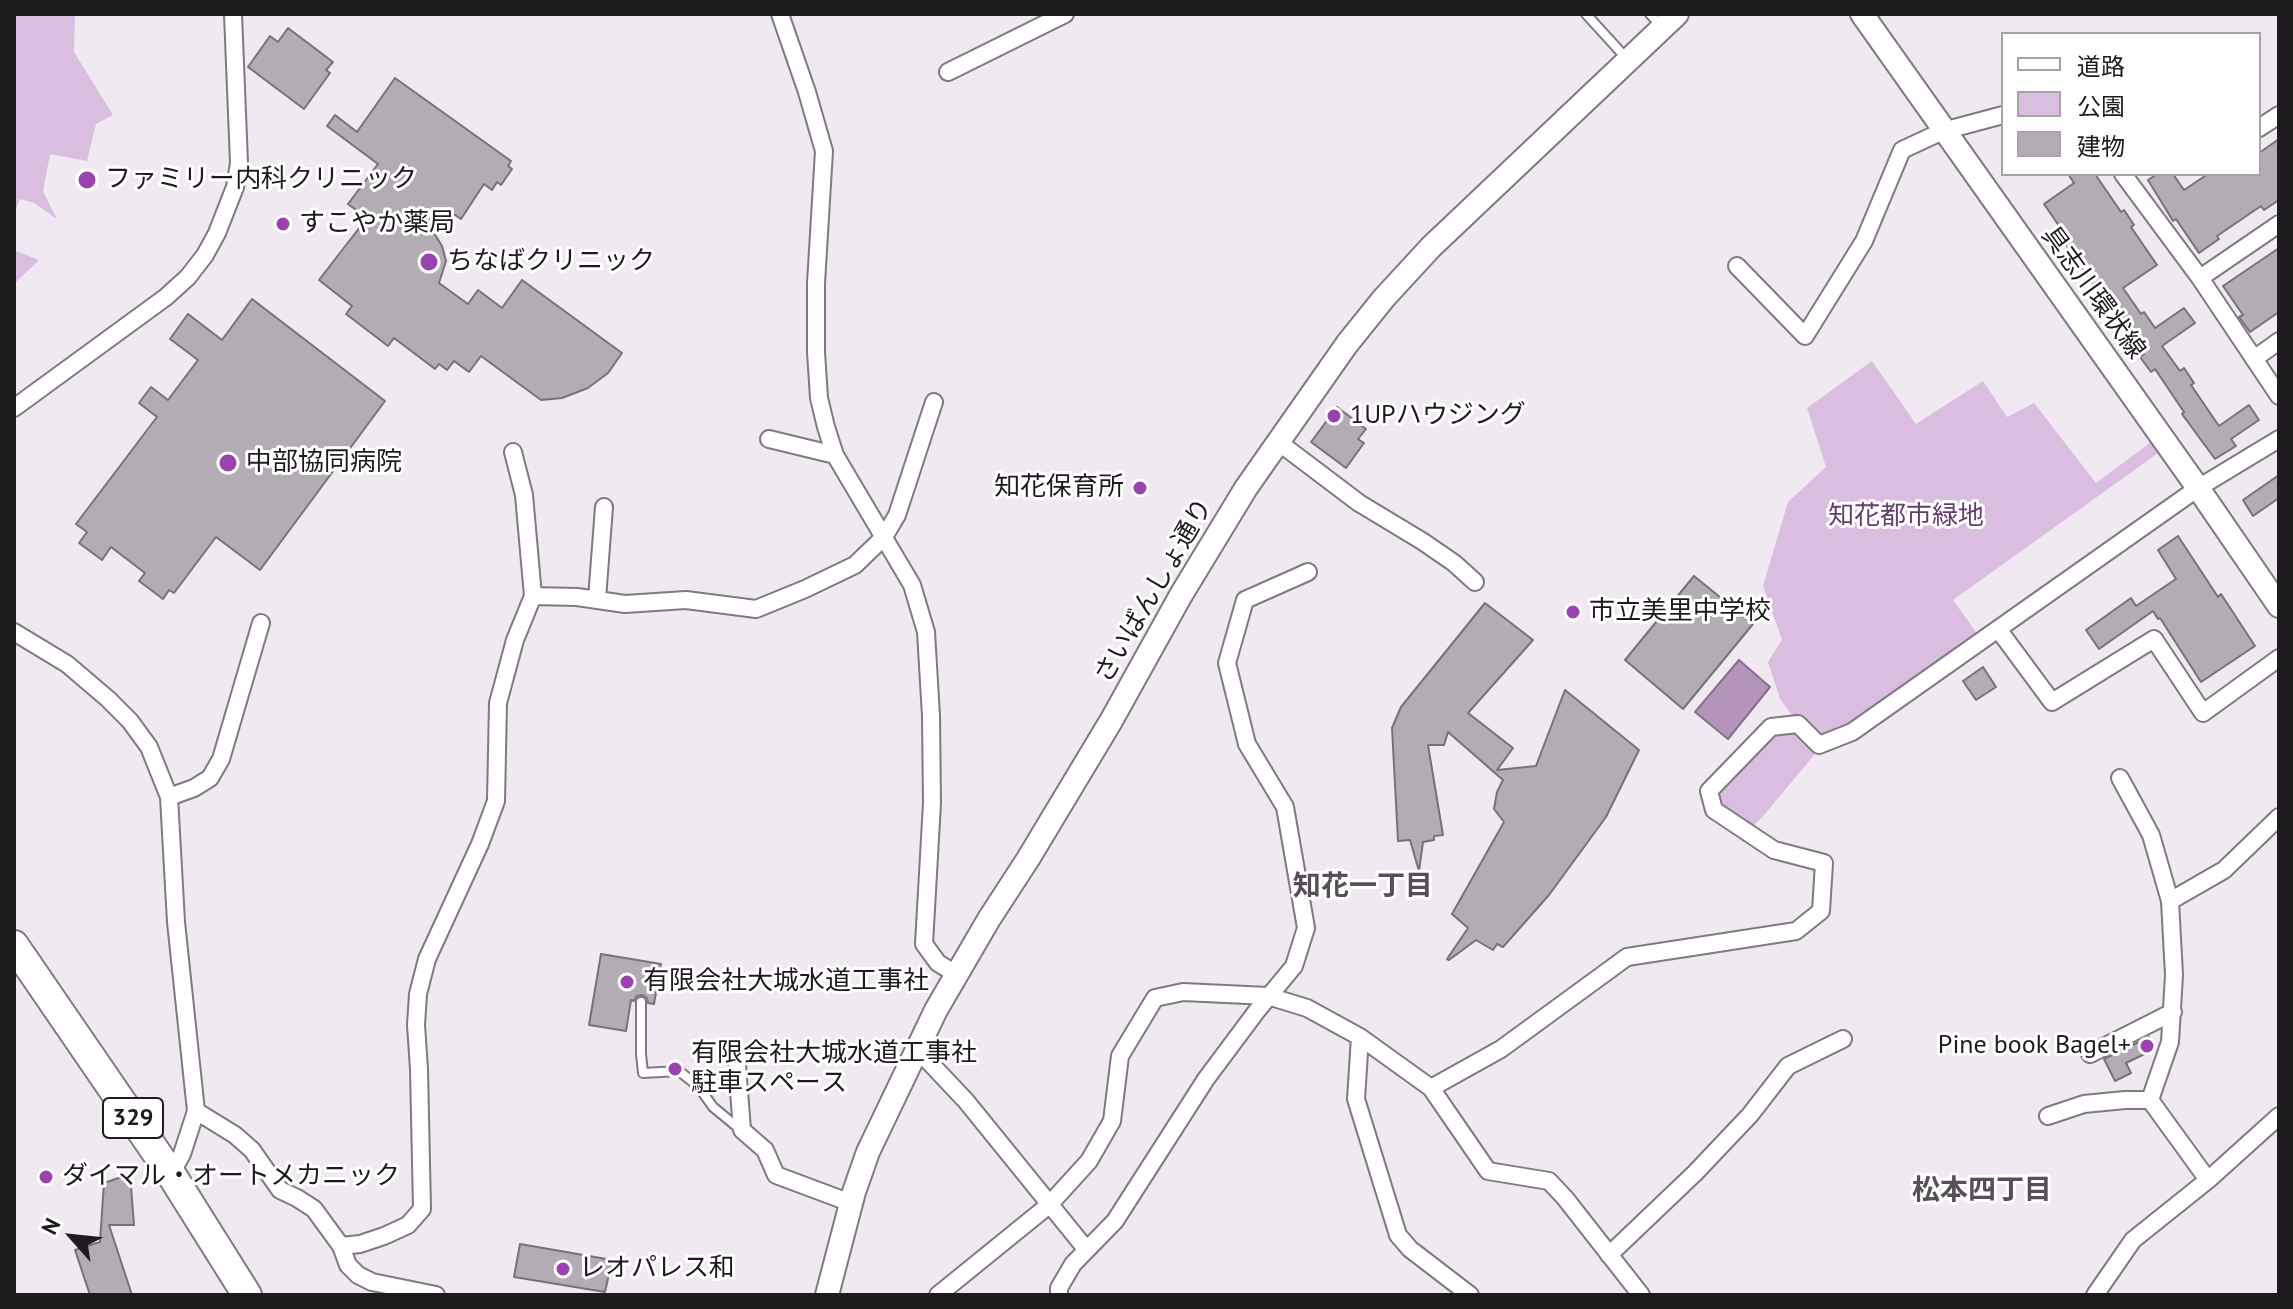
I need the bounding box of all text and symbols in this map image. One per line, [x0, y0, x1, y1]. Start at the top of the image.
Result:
legend [2001, 32, 2261, 176]
text: 道路 [2077, 51, 2125, 82]
text: 公園 [2077, 91, 2125, 122]
text: 建物 [2077, 131, 2125, 162]
place label: ファミリー内科クリニック [105, 164, 417, 196]
marker: ファミリー内科クリニック [76, 169, 98, 191]
place label: すこやか薬局 [299, 208, 455, 240]
marker: すこやか薬局 [274, 215, 292, 233]
street label: 具志川環状線 [2035, 221, 2151, 365]
place label: ちなばクリニック [447, 246, 655, 278]
marker: ちなばクリニック [418, 251, 440, 273]
place label: 1UPハウジング [1350, 400, 1526, 432]
marker: 1UPハウジング [1325, 407, 1343, 425]
place label: 中部協同病院 [246, 447, 402, 479]
marker: 中部協同病院 [217, 452, 239, 474]
place label: 知花保育所 [994, 472, 1124, 504]
marker: 知花保育所 [1131, 479, 1149, 497]
street label: さいばんしょ通り [1088, 493, 1220, 689]
park label: 知花都市緑地 [1828, 501, 1984, 533]
place label: 市立美里中学校 [1589, 596, 1771, 628]
marker: 市立美里中学校 [1564, 603, 1582, 621]
district label: 知花一丁目 [1293, 870, 1433, 904]
place label: 有限会社大城水道工事社 [643, 966, 929, 998]
marker: 有限会社大城水道工事社 [618, 973, 636, 991]
place label: Pine book Bagel+ [1938, 1030, 2131, 1062]
marker: Pine book Bagel+ [2138, 1037, 2156, 1055]
place label: 有限会社大城水道工事社 駐車スペース [691, 1038, 977, 1100]
marker: 有限会社大城水道工事社 駐車スペース [666, 1060, 684, 1078]
road number: 329 [103, 1098, 163, 1138]
place label: ダイマル・オートメカニック [62, 1161, 400, 1193]
marker: ダイマル・オートメカニック [37, 1168, 55, 1186]
district label: 松本四丁目 [1912, 1174, 2052, 1208]
north arrow [32, 1197, 112, 1277]
text: N [35, 1213, 66, 1239]
place label: レオパレス和 [579, 1253, 735, 1285]
marker: レオパレス和 [554, 1260, 572, 1278]

